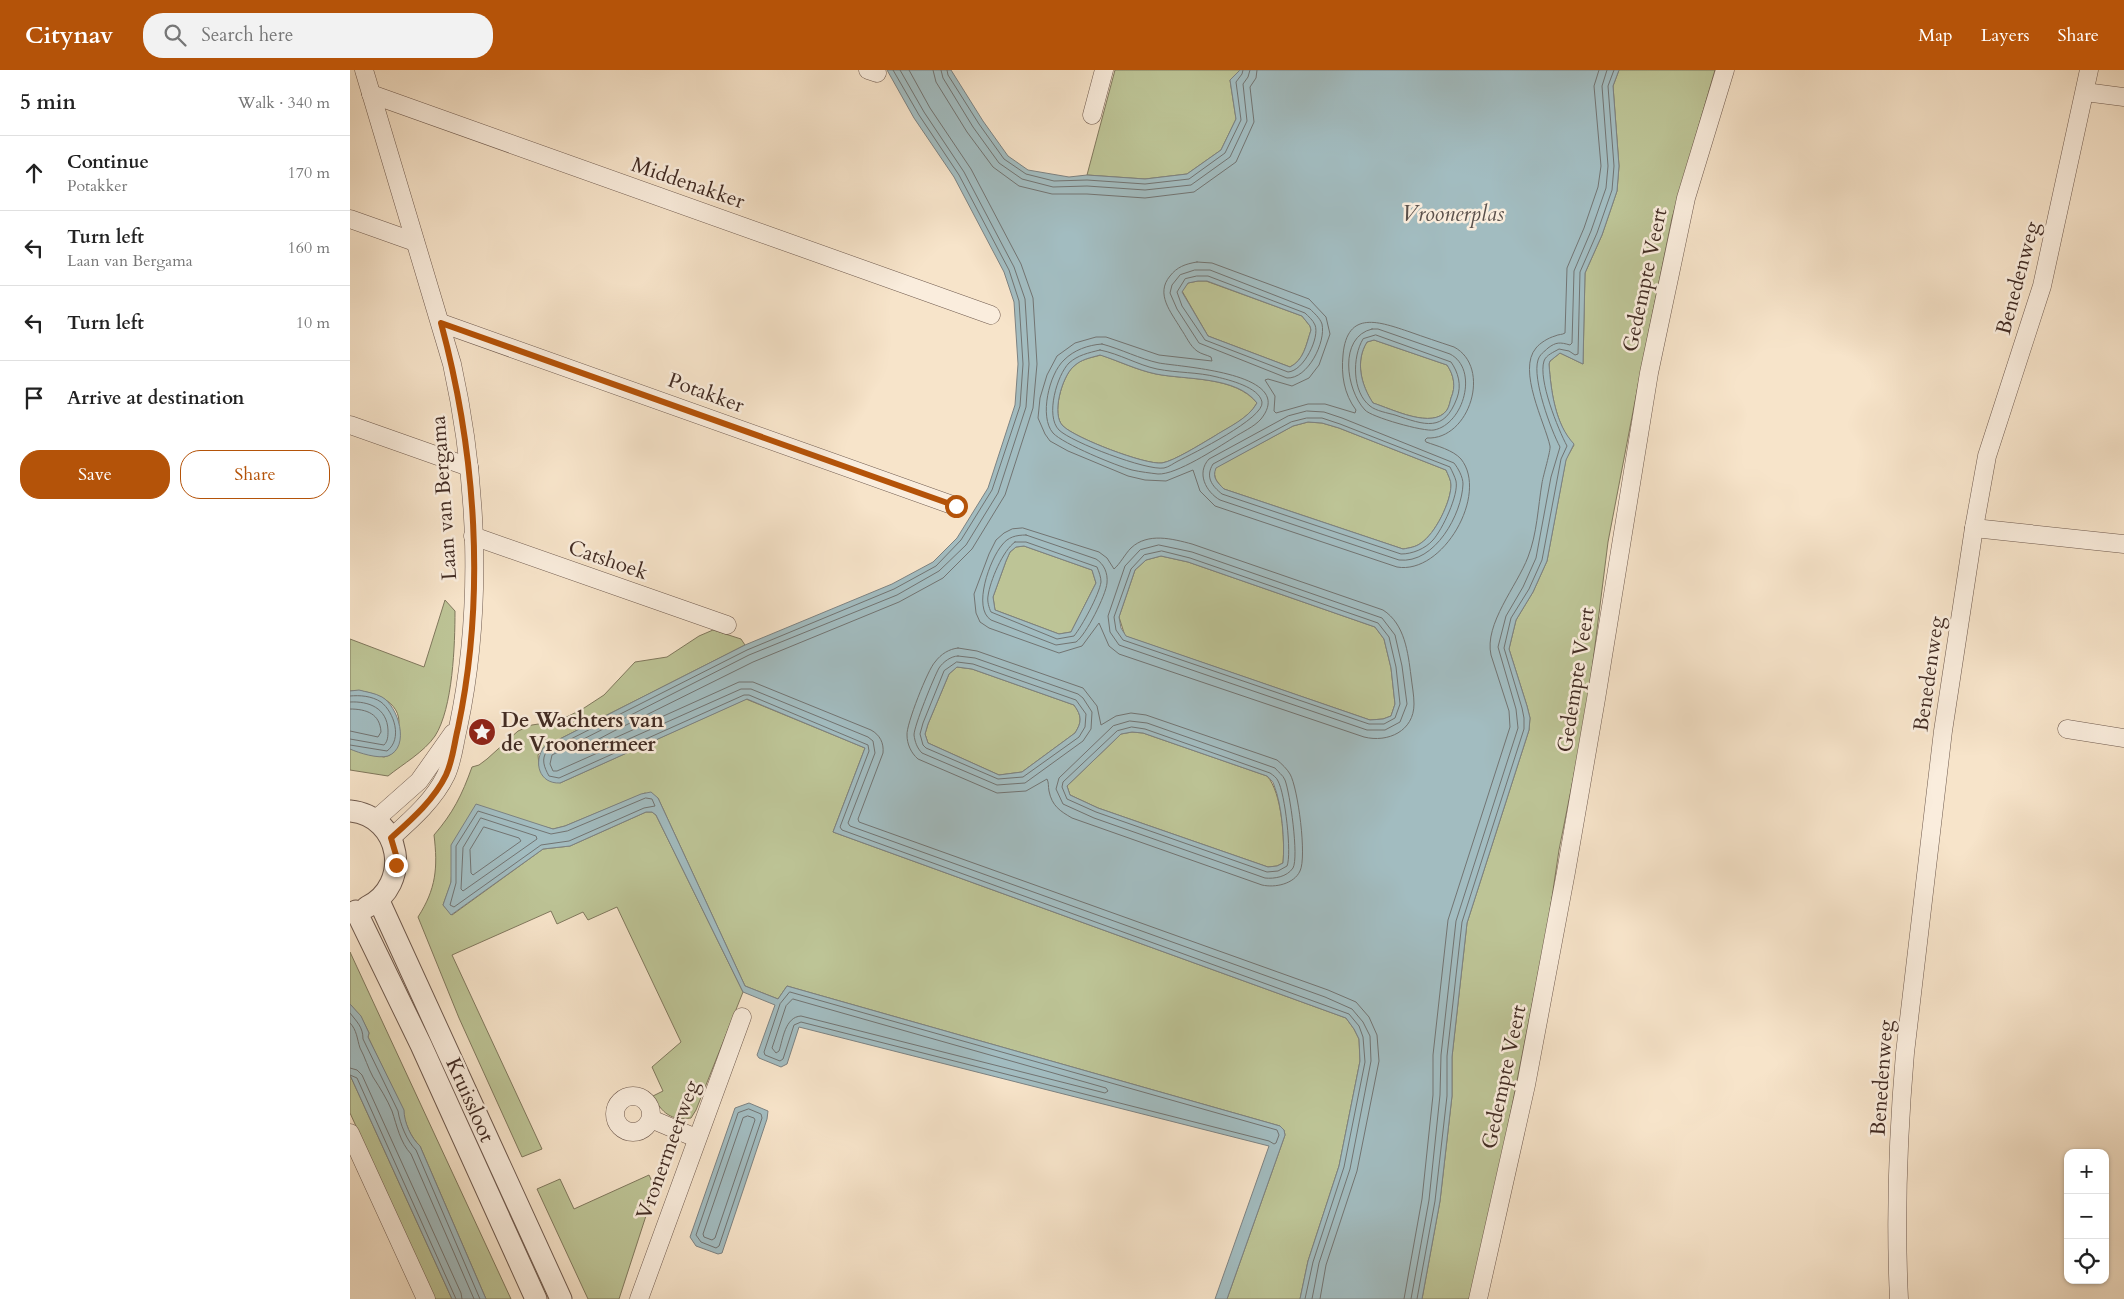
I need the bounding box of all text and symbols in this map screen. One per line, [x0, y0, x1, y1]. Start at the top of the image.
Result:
search box [143, 13, 493, 58]
text: Citynav [25, 19, 113, 52]
icon: search [161, 21, 189, 49]
text: Search here [201, 22, 293, 48]
text: Map [1918, 23, 1953, 48]
text: Layers [1981, 23, 2030, 48]
text: Share [2058, 23, 2099, 48]
text: 5 min [20, 88, 76, 117]
text: Walk · 340 m [238, 92, 330, 114]
text: Continue [67, 149, 149, 175]
street label: Middenakker [627, 150, 749, 216]
icon: ahead [20, 159, 48, 187]
text: 170 m [288, 162, 330, 184]
text: Potakker [67, 175, 127, 197]
water label: Vroonerplas [1402, 199, 1505, 229]
street label: Gedempte Veert [1616, 205, 1674, 355]
street label: Benedenweg [1989, 218, 2047, 338]
text: Turn left [67, 224, 144, 250]
icon: left [20, 234, 48, 262]
text: 160 m [288, 237, 330, 259]
text: Laan van Bergama [67, 250, 193, 272]
icon: left [20, 309, 48, 337]
text: Turn left [67, 310, 144, 336]
text: 10 m [296, 312, 330, 334]
street label: Potakker [664, 366, 748, 420]
icon: arrive [20, 384, 48, 412]
text: Arrive at destination [67, 385, 244, 411]
street label: Laan van Bergama [424, 415, 464, 581]
button: Save [20, 450, 170, 499]
button: Share [180, 450, 330, 499]
route start [945, 495, 968, 518]
street label: Catshoek [564, 533, 652, 587]
street label: Gedempte Veert [1550, 605, 1602, 755]
street label: Benedenweg [1907, 614, 1951, 733]
place label: De Wachters van de Vroonermeer [501, 706, 664, 759]
place icon: De Wachters van de Vroonermeer [467, 717, 497, 747]
route end [385, 854, 408, 877]
street label: Gedempte Veert [1475, 1002, 1533, 1152]
street label: Benedenweg [1863, 1019, 1901, 1137]
street label: Kruissloot [439, 1053, 502, 1147]
street label: Vronermeerweg [629, 1076, 707, 1224]
map controls [2064, 1149, 2109, 1284]
button: + [2064, 1149, 2109, 1194]
button: − [2064, 1194, 2109, 1239]
button: locate [2064, 1239, 2109, 1284]

